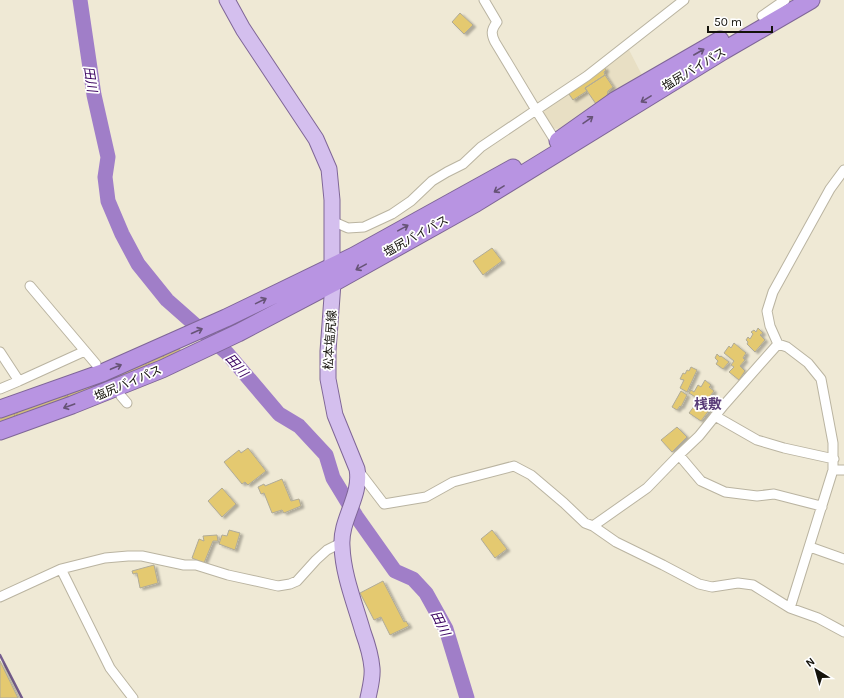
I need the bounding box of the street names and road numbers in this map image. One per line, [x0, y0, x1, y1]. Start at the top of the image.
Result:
street label: 塩尻バイパス [660, 45, 728, 93]
street label: 塩尻バイパス [381, 212, 451, 260]
street label: 松本塩尻線 [321, 310, 339, 370]
street label: 塩尻バイパス [92, 363, 164, 403]

